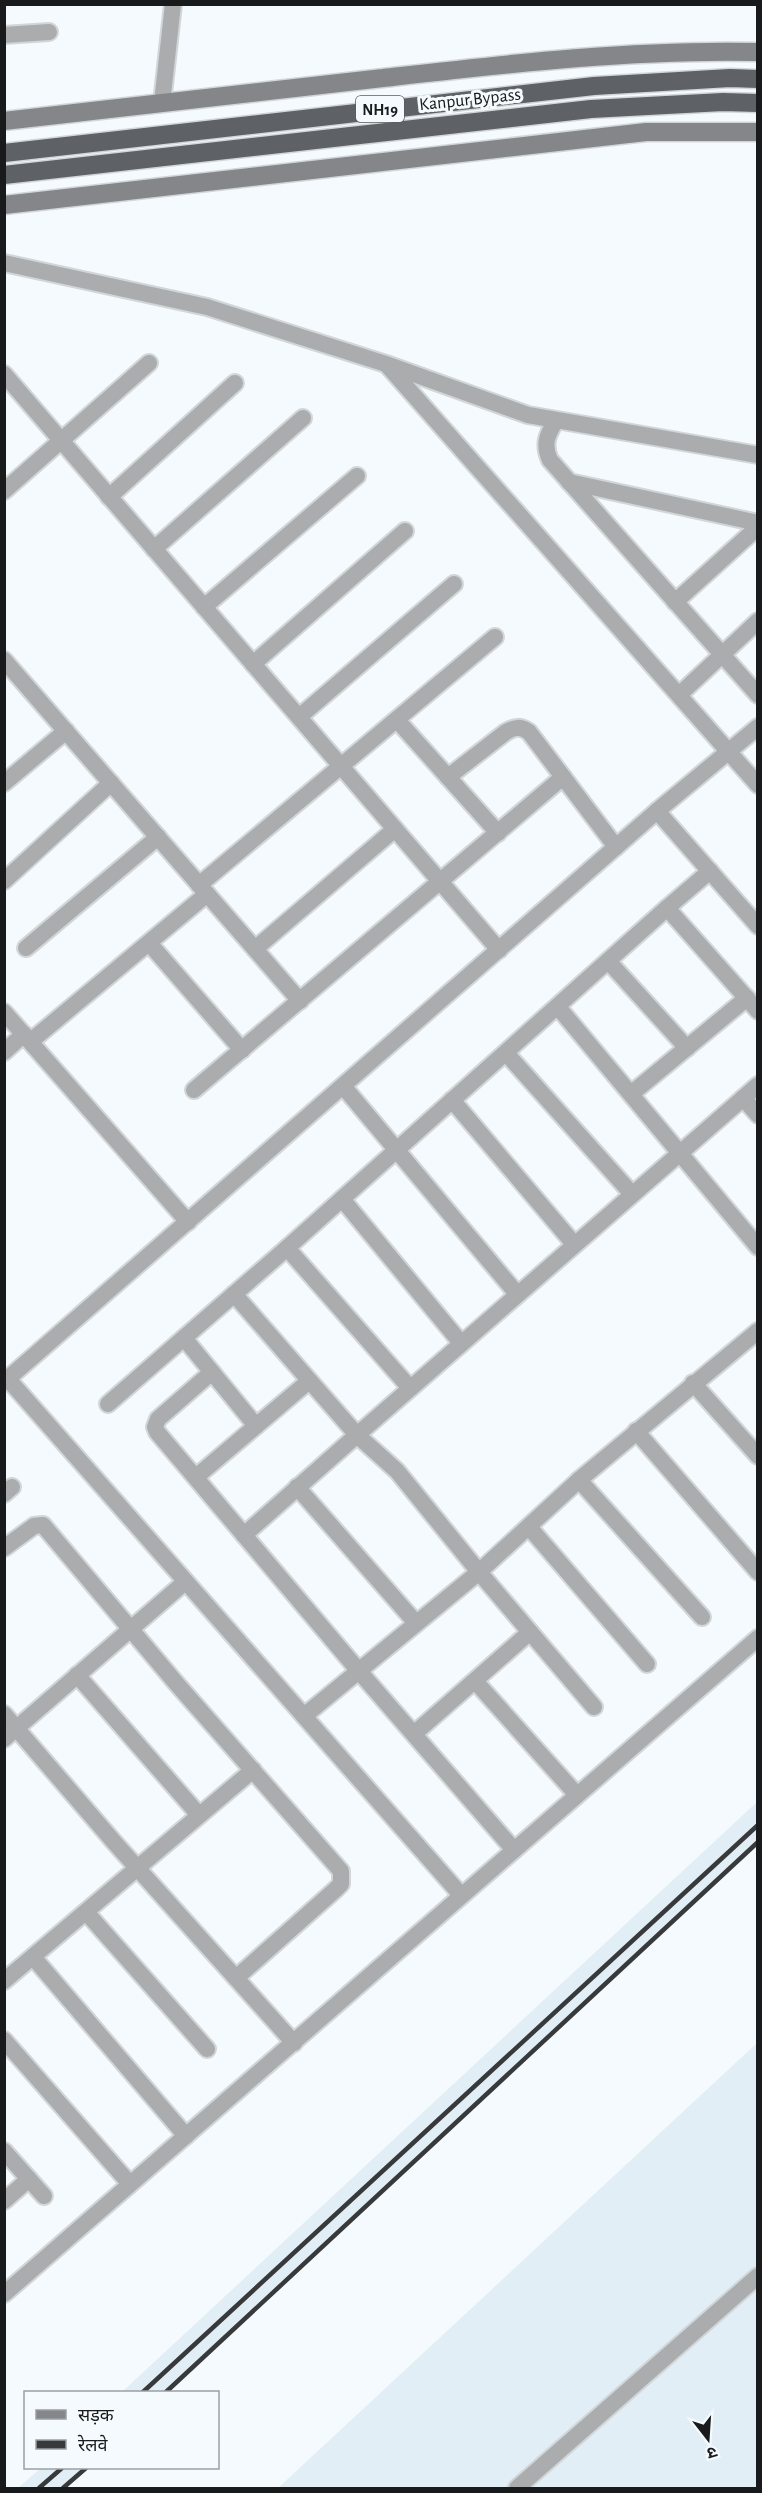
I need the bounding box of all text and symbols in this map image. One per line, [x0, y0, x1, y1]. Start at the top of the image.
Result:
street label: Kanpur Bypass [418, 86, 522, 114]
road number: NH19 [356, 96, 404, 122]
legend [24, 2391, 219, 2469]
text: सड़क [78, 2407, 115, 2425]
north arrow [678, 2409, 738, 2469]
text: रेलवे [77, 2434, 109, 2455]
text: उ [705, 2443, 719, 2462]

